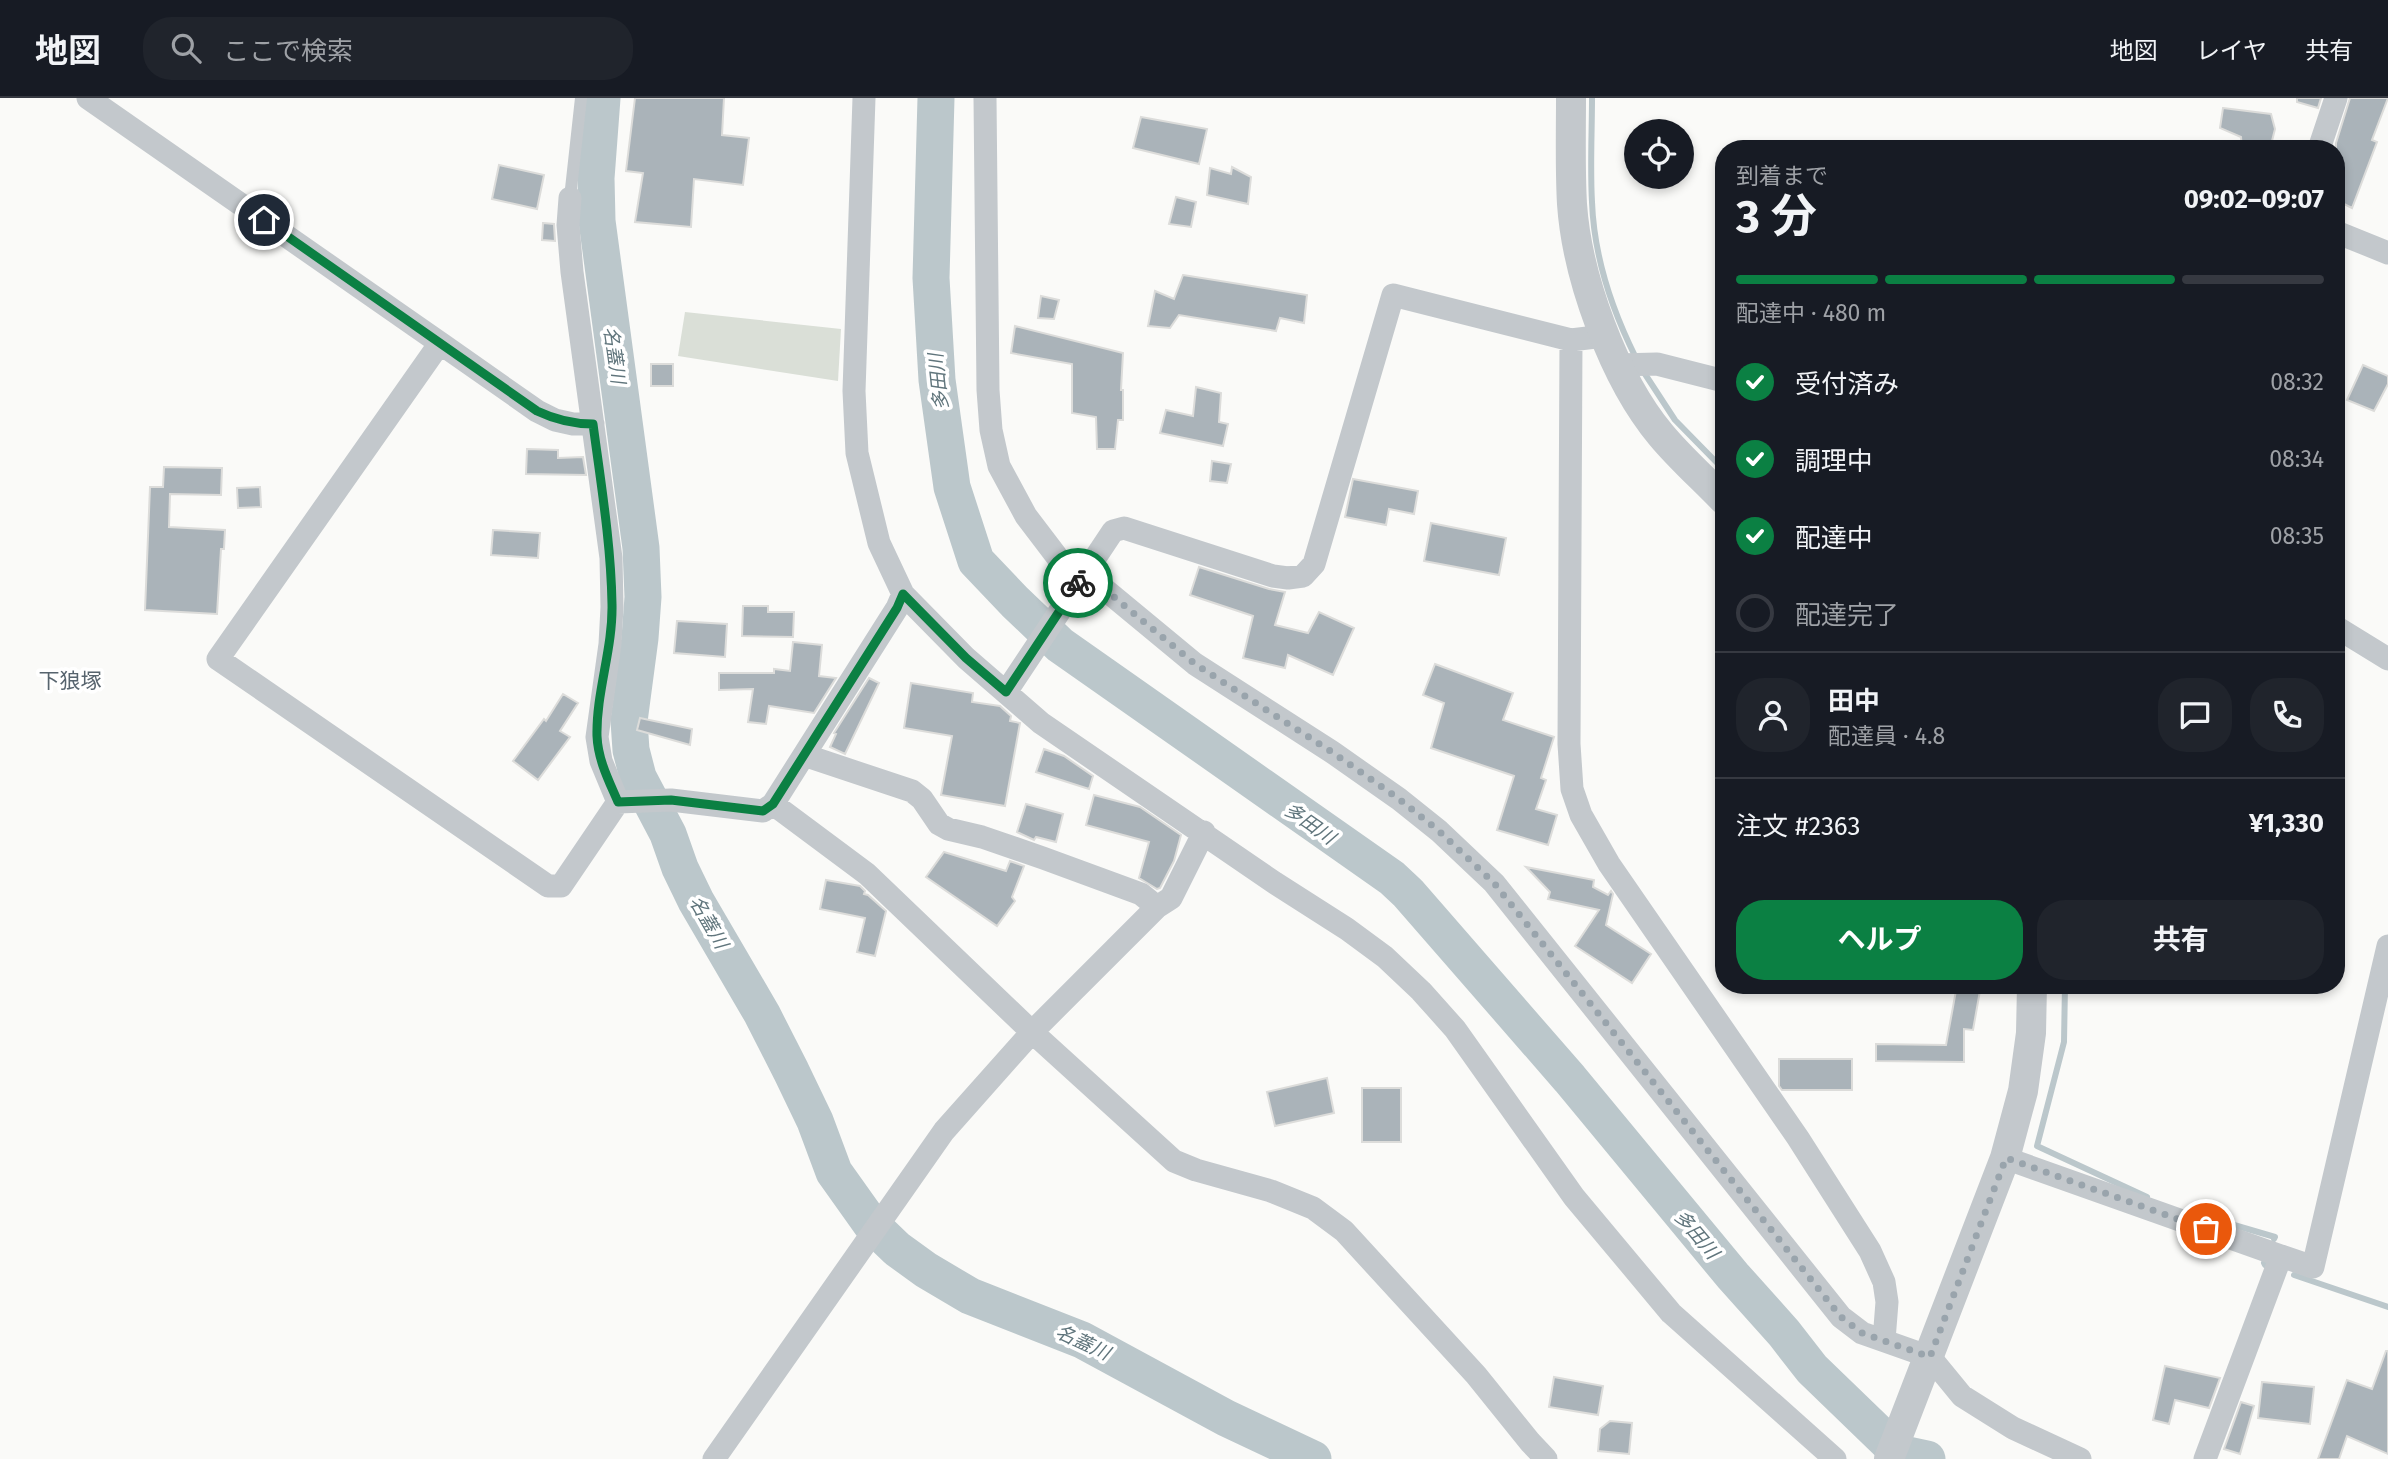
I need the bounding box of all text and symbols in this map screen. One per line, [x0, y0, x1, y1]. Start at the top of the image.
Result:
search box [143, 17, 633, 80]
icon: search [167, 29, 205, 67]
text: 地図 [35, 31, 101, 71]
text: ここで検索 [223, 36, 353, 67]
text: 地図 [2110, 37, 2158, 65]
text: レイヤ [2196, 37, 2267, 65]
text: 共有 [2305, 37, 2353, 65]
map controls [1624, 119, 1694, 189]
button: locate [1624, 119, 1694, 189]
text: 到着まで [1736, 162, 1828, 190]
text: 09:02–09:07 [2184, 184, 2324, 215]
text: 3 分 [1736, 189, 1817, 244]
pin [234, 190, 294, 250]
icon: home [245, 201, 283, 239]
text: 配達中 · 480 m [1736, 299, 1886, 327]
water label: 名蓋川 [599, 325, 630, 387]
water label: 多田川 [924, 350, 953, 412]
icon: check [1736, 363, 1774, 401]
text: 08:32 [2270, 368, 2324, 396]
text: 受付済み [1795, 369, 1899, 400]
icon: check [1736, 440, 1774, 478]
text: 08:34 [2269, 445, 2324, 473]
text: 調理中 [1795, 446, 1873, 477]
icon: check [1736, 517, 1774, 555]
text: 08:35 [2270, 522, 2324, 550]
text: 配達中 [1795, 523, 1873, 554]
courier [1043, 548, 1113, 618]
icon: bike [1059, 564, 1097, 602]
text: 配達完了 [1795, 600, 1899, 631]
district label: 下狼塚 [39, 668, 102, 694]
button: person [1736, 678, 1810, 752]
button: chat [2158, 678, 2232, 752]
button: phone [2250, 678, 2324, 752]
text: 田中 [1828, 686, 1880, 717]
text: 配達員 · 4.8 [1828, 722, 1945, 750]
water label: 多田川 [1280, 798, 1341, 850]
text: ¥1,330 [2249, 808, 2324, 839]
text: 注文 #2363 [1736, 811, 1860, 842]
water label: 名蓋川 [684, 892, 734, 954]
button: ヘルプ [1736, 900, 2023, 980]
button: 共有 [2037, 900, 2324, 980]
pin [2176, 1199, 2236, 1259]
water label: 多田川 [1669, 1205, 1725, 1265]
icon: bag [2187, 1210, 2225, 1248]
water label: 名蓋川 [1052, 1320, 1115, 1366]

